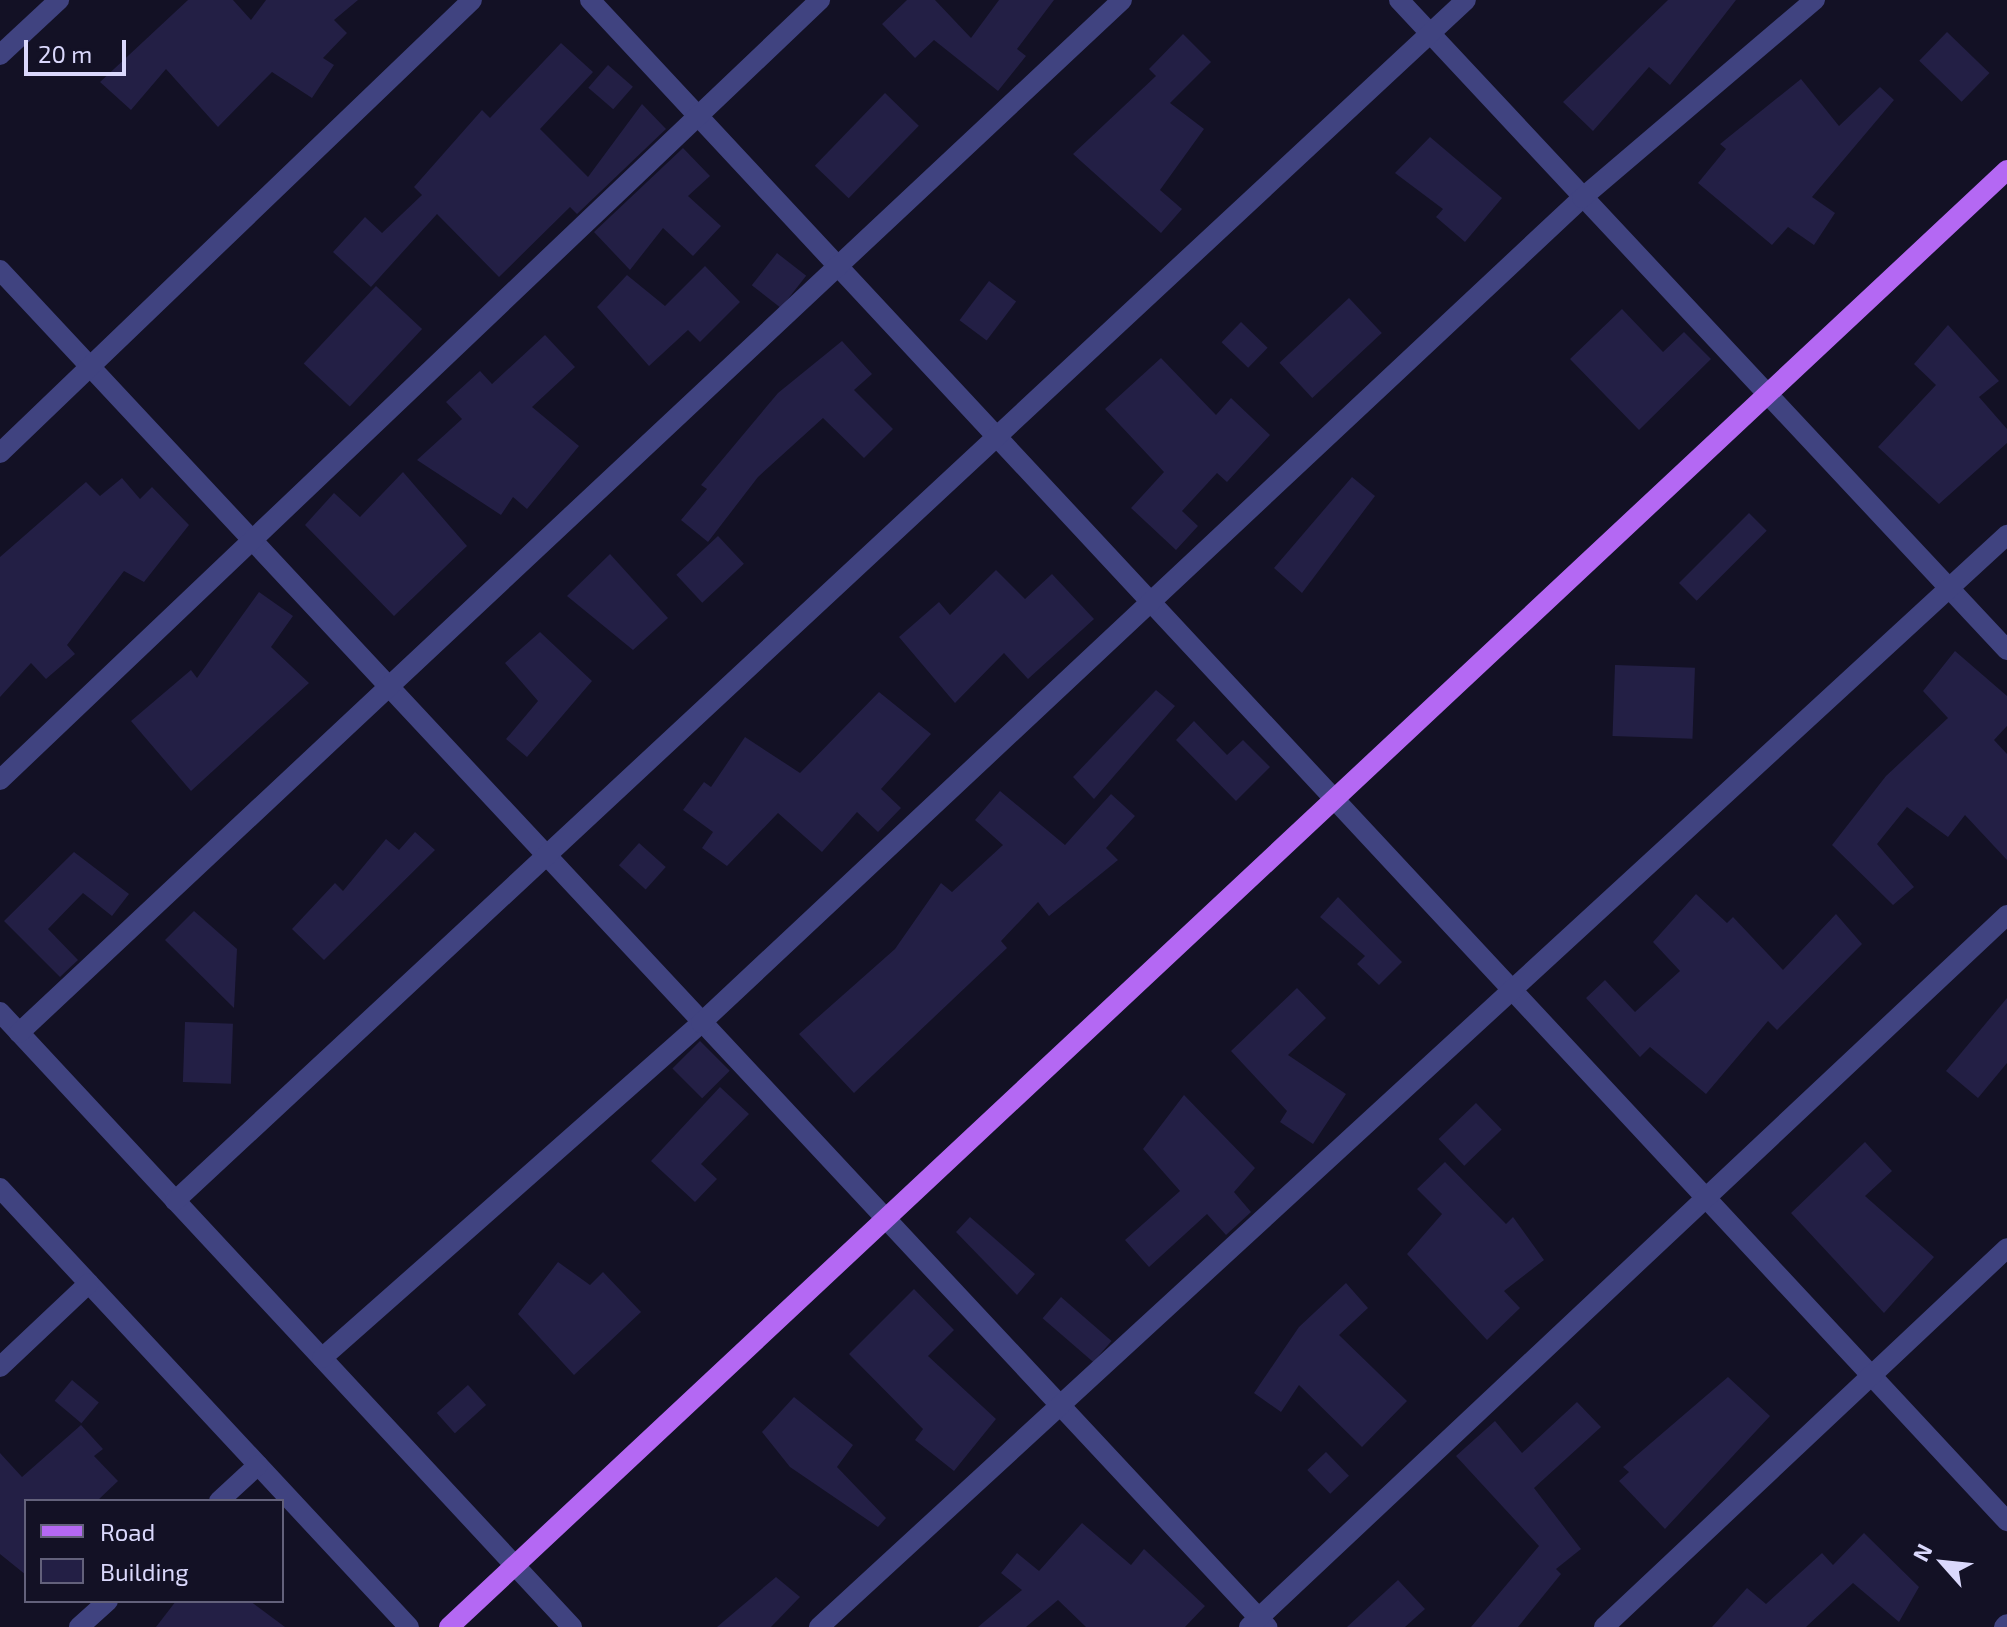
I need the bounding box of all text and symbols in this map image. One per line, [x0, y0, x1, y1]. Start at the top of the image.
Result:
scale bar [28, 24, 130, 74]
text: 20 m [38, 39, 92, 68]
legend [24, 1499, 284, 1603]
text: Road [100, 1517, 155, 1546]
north arrow [1903, 1523, 1983, 1603]
text: N [1906, 1539, 1937, 1565]
text: Building [100, 1557, 189, 1586]

